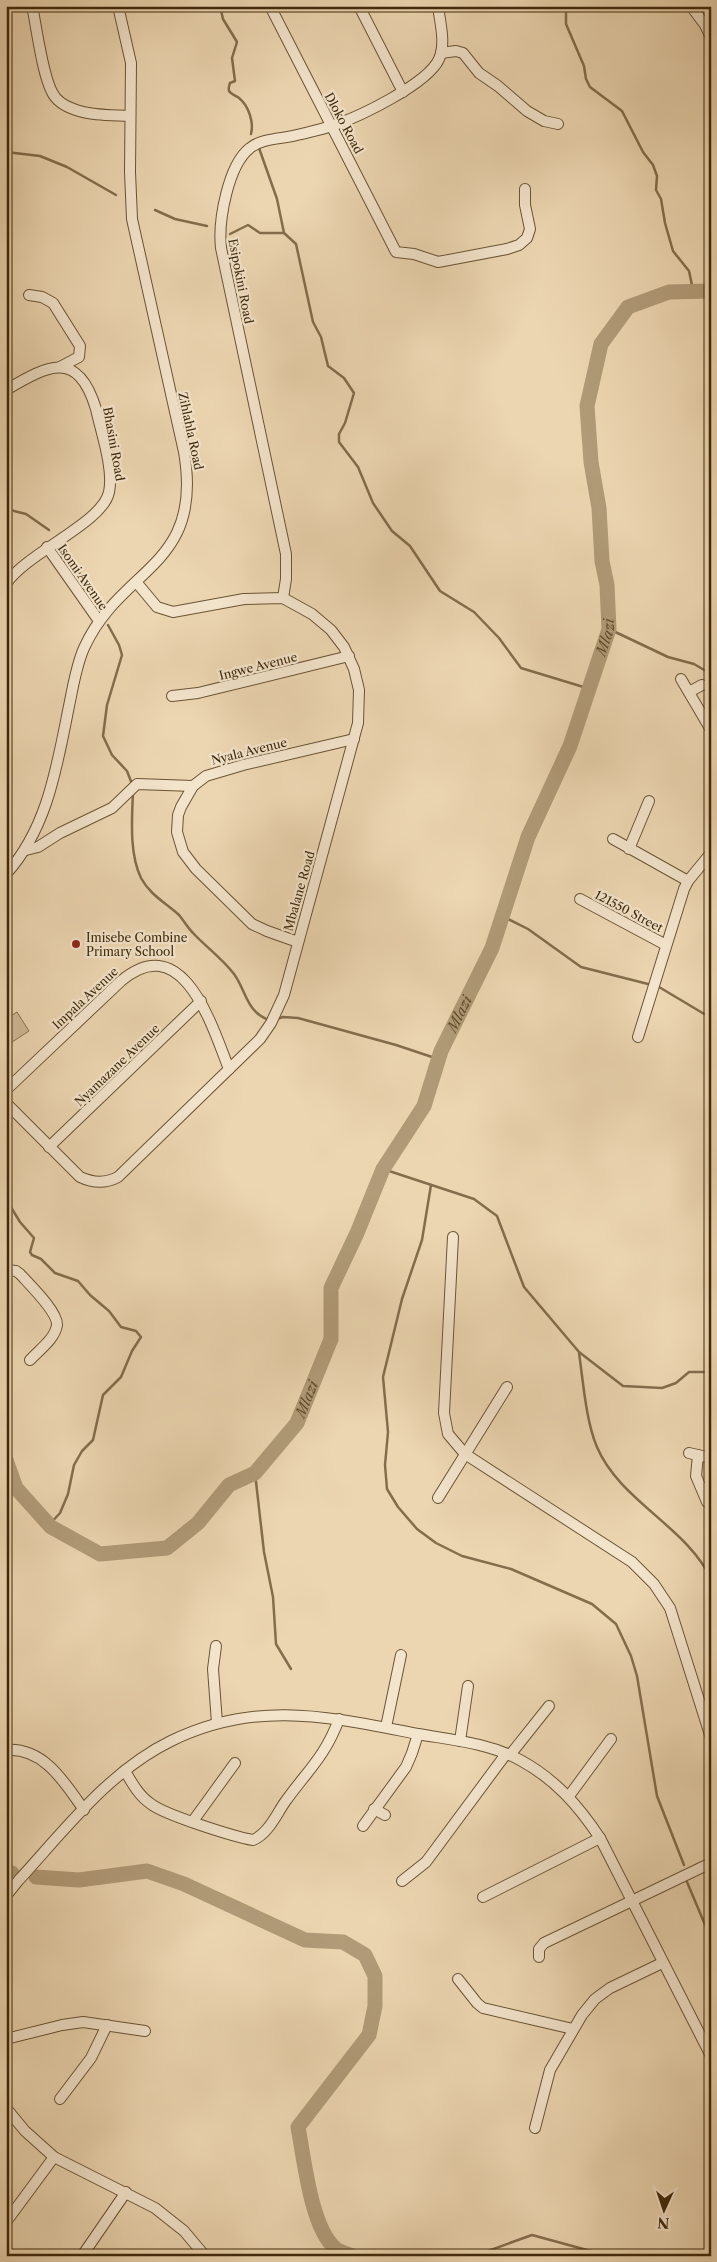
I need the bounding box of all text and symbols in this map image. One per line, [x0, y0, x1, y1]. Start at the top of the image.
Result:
street label: Dloko Road [322, 90, 367, 157]
street label: Esipokini Road [225, 237, 257, 326]
street label: Zihlahla Road [175, 391, 207, 472]
street label: Bhasini Road [100, 406, 128, 483]
street label: Isomi Avenue [55, 541, 111, 613]
water label: Mlazi [591, 617, 618, 660]
street label: Ingwe Avenue [217, 649, 299, 683]
street label: Nyala Avenue [210, 734, 289, 768]
street label: Mbalane Road [280, 849, 318, 933]
street label: 121550 Street [592, 887, 666, 936]
place label: Imisebe Combine Primary School [86, 930, 188, 959]
marker: Imisebe Combine Primary School [70, 938, 82, 950]
street label: Impala Avenue [49, 964, 121, 1032]
water label: Mlazi [442, 991, 477, 1037]
street label: Nyamazane Avenue [72, 1021, 163, 1109]
water label: Mlazi [290, 1377, 323, 1422]
north arrow [640, 2184, 690, 2234]
text: N [657, 2214, 670, 2232]

